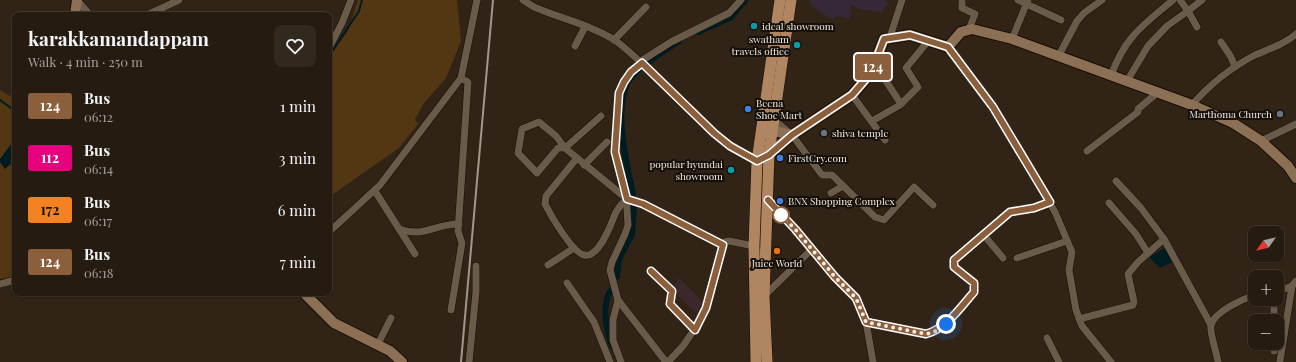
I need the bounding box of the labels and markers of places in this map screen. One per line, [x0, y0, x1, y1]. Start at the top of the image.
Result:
place label: ideal showroom [762, 19, 834, 33]
marker: ideal showroom [749, 21, 759, 31]
place label: swatham travels office [732, 32, 789, 58]
marker: swatham travels office [792, 40, 802, 50]
place label: Beena Shoe Mart [756, 96, 802, 122]
marker: Beena Shoe Mart [743, 104, 753, 114]
place label: Marthoma Church [1189, 107, 1272, 121]
marker: Marthoma Church [1275, 109, 1285, 119]
place label: shiva temple [832, 126, 888, 140]
marker: shiva temple [819, 128, 829, 138]
place label: FirstCry.com [788, 151, 847, 165]
marker: FirstCry.com [775, 153, 785, 163]
place label: popular hyundai showroom [649, 157, 723, 183]
marker: popular hyundai showroom [726, 165, 736, 175]
place label: BNX Shopping Complex [788, 194, 896, 208]
marker: BNX Shopping Complex [775, 196, 785, 206]
unlabelled marker [772, 206, 790, 224]
marker: Juice World [772, 246, 782, 256]
place label: Juice World [751, 256, 802, 270]

